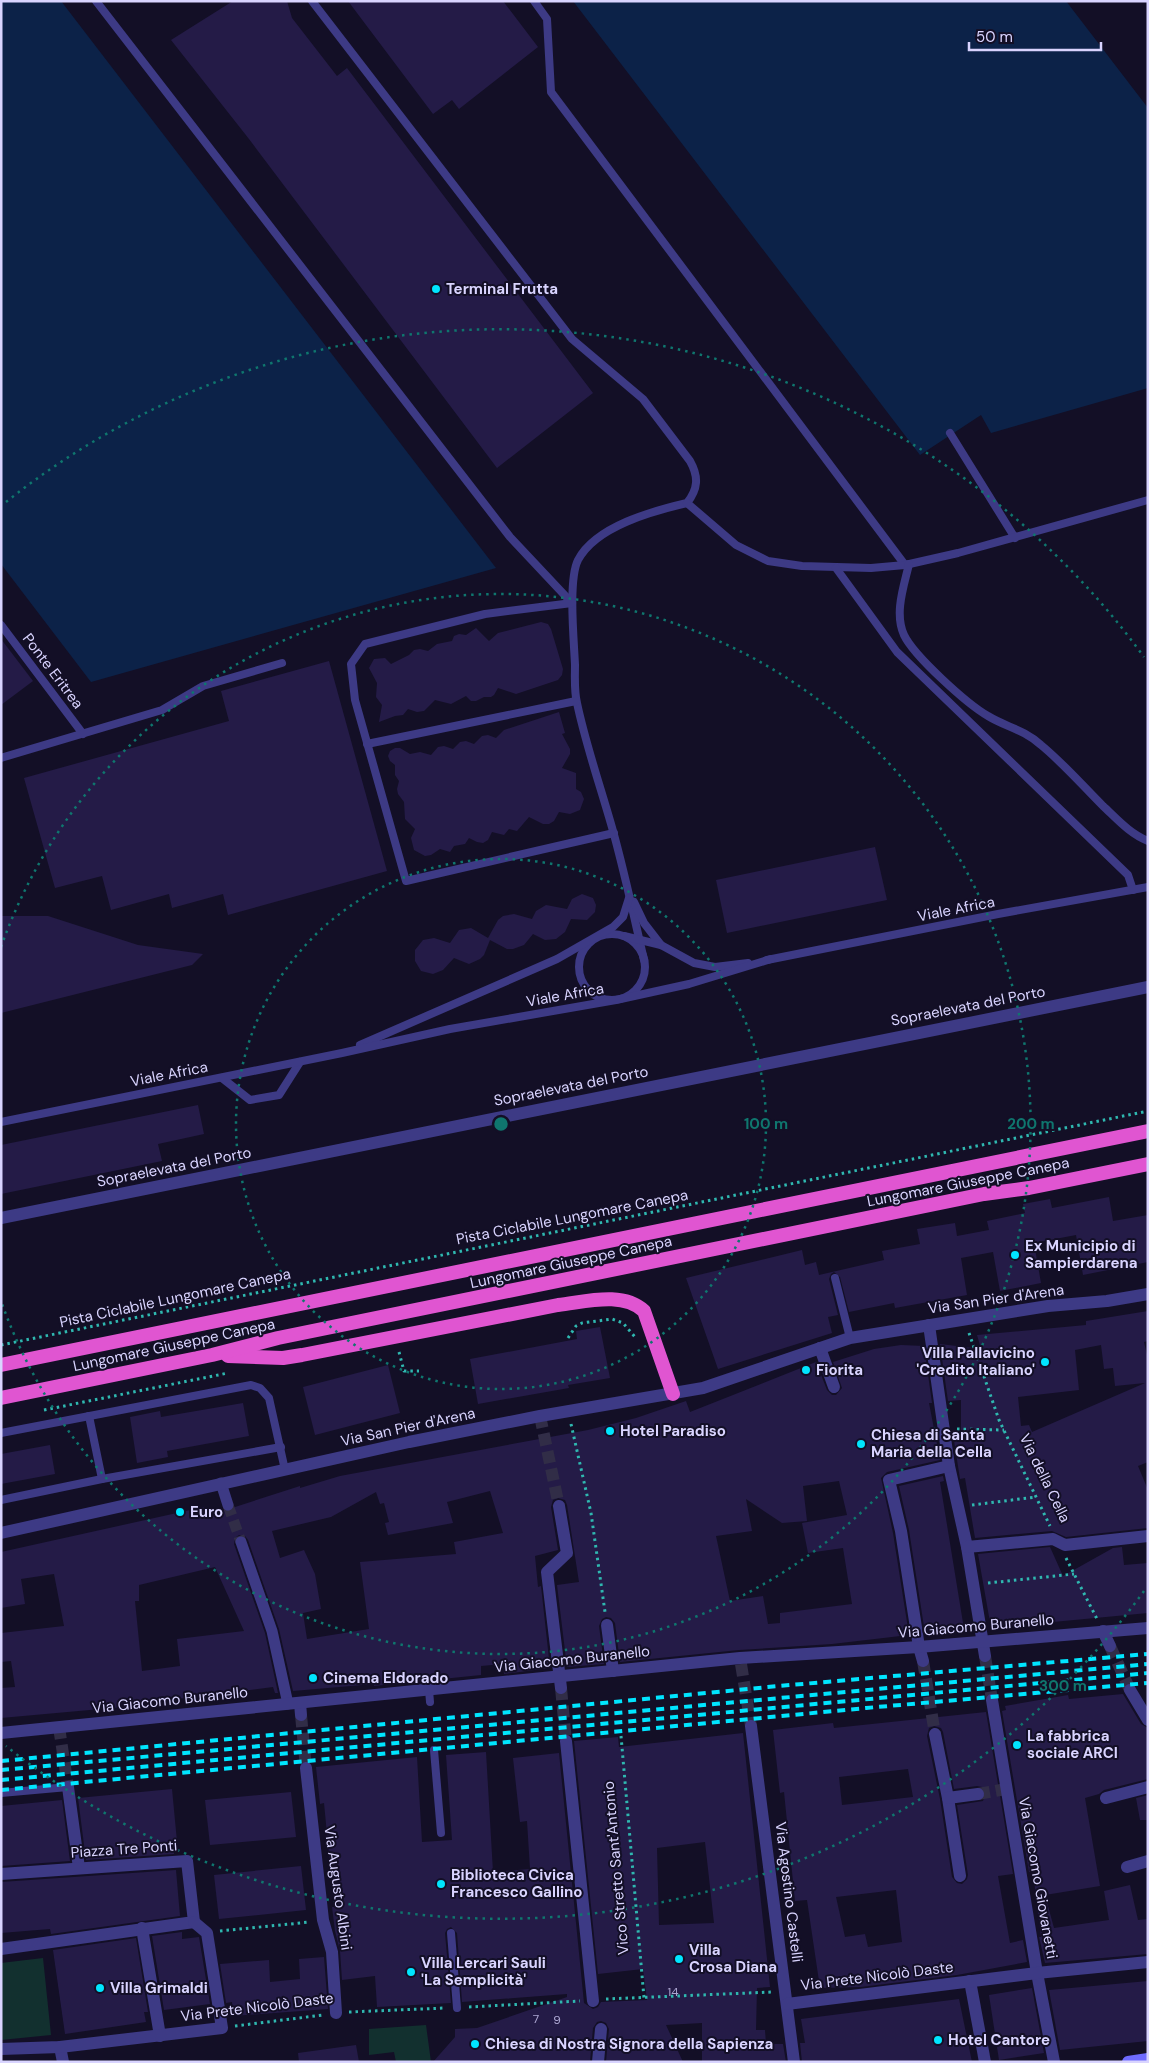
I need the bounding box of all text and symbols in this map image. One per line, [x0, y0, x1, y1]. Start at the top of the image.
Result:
scale bar [969, 20, 1102, 52]
text: 50 m [976, 27, 1013, 47]
place label: Terminal Frutta [446, 279, 558, 299]
marker: Terminal Frutta [430, 283, 442, 295]
street label: Ponte Eritrea [18, 629, 88, 713]
street label: Viale Africa [916, 892, 996, 926]
street label: Viale Africa [525, 978, 605, 1012]
street label: Sopraelevata del Porto [889, 981, 1047, 1031]
street label: Viale Africa [129, 1057, 209, 1091]
street label: Sopraelevata del Porto [492, 1061, 650, 1111]
text: 100 m [744, 1114, 788, 1134]
text: 200 m [1007, 1114, 1055, 1134]
centre of rings [492, 1115, 510, 1133]
street label: Sopraelevata del Porto [95, 1142, 253, 1192]
street label: Lungomare Giuseppe Canepa [865, 1153, 1071, 1211]
street label: Pista Ciclabile Lungomare Canepa [454, 1185, 690, 1249]
street label: Lungomare Giuseppe Canepa [468, 1231, 674, 1293]
place label: Ex Municipio di Sampierdarena [1025, 1236, 1138, 1273]
marker: Ex Municipio di Sampierdarena [1009, 1249, 1021, 1261]
street label: Pista Ciclabile Lungomare Canepa [58, 1264, 292, 1332]
street label: Via San Pier d'Arena [927, 1280, 1065, 1318]
street label: Lungomare Giuseppe Canepa [71, 1314, 277, 1376]
place label: Villa Pallavicino 'Credito Italiano' [916, 1343, 1035, 1380]
marker: Villa Pallavicino 'Credito Italiano' [1039, 1356, 1051, 1368]
place label: Fiorita [816, 1360, 863, 1380]
marker: Fiorita [800, 1364, 812, 1376]
street label: Via San Pier d'Arena [339, 1403, 477, 1451]
place label: Hotel Paradiso [620, 1421, 726, 1441]
marker: Hotel Paradiso [604, 1425, 616, 1437]
place label: Chiesa di Santa Maria della Cella [871, 1425, 992, 1462]
street label: Via della Cella [1015, 1430, 1075, 1526]
marker: Chiesa di Santa Maria della Cella [855, 1438, 867, 1450]
place label: Euro [190, 1502, 223, 1522]
marker: Euro [174, 1506, 186, 1518]
street label: Via Giacomo Buranello [897, 1609, 1055, 1643]
street label: Via Giacomo Buranello [493, 1641, 651, 1677]
place label: Cinema Eldorado [323, 1668, 449, 1688]
marker: Cinema Eldorado [307, 1672, 319, 1684]
text: 300 m [1039, 1676, 1087, 1696]
street label: Via Giacomo Buranello [91, 1682, 249, 1718]
place label: La fabbrica sociale ARCI [1027, 1726, 1118, 1763]
marker: La fabbrica sociale ARCI [1011, 1739, 1023, 1751]
street label: Vico Stretto Sant'Antonio [598, 1780, 634, 1956]
street label: Via Giacomo Giovanetti [1014, 1795, 1062, 1961]
street label: Via Agostino Castelli [770, 1821, 808, 1963]
street label: Via Augusto Albini [319, 1825, 357, 1951]
street label: Piazza Tre Ponti [70, 1835, 178, 1863]
place label: Biblioteca Civica Francesco Gallino [451, 1865, 582, 1902]
marker: Biblioteca Civica Francesco Gallino [435, 1878, 447, 1890]
place label: Villa Crosa Diana [689, 1940, 777, 1977]
place label: Villa Lercari Sauli 'La Semplicità' [421, 1953, 546, 1990]
marker: Villa Crosa Diana [673, 1953, 685, 1965]
street label: Via Prete Nicolò Daste [799, 1957, 955, 1995]
marker: Villa Lercari Sauli 'La Semplicità' [405, 1966, 417, 1978]
place label: Villa Grimaldi [110, 1978, 208, 1998]
marker: Villa Grimaldi [94, 1982, 106, 1994]
house number: 14 [667, 1984, 679, 2000]
street label: Via Prete Nicolò Daste [179, 1988, 335, 2026]
house number: 7 [533, 2011, 539, 2027]
house number: 9 [553, 2012, 561, 2028]
place label: Hotel Cantore [948, 2030, 1050, 2050]
place label: Chiesa di Nostra Signora della Sapienza [485, 2034, 773, 2054]
marker: Hotel Cantore [932, 2034, 944, 2046]
marker: Chiesa di Nostra Signora della Sapienza [469, 2038, 481, 2050]

